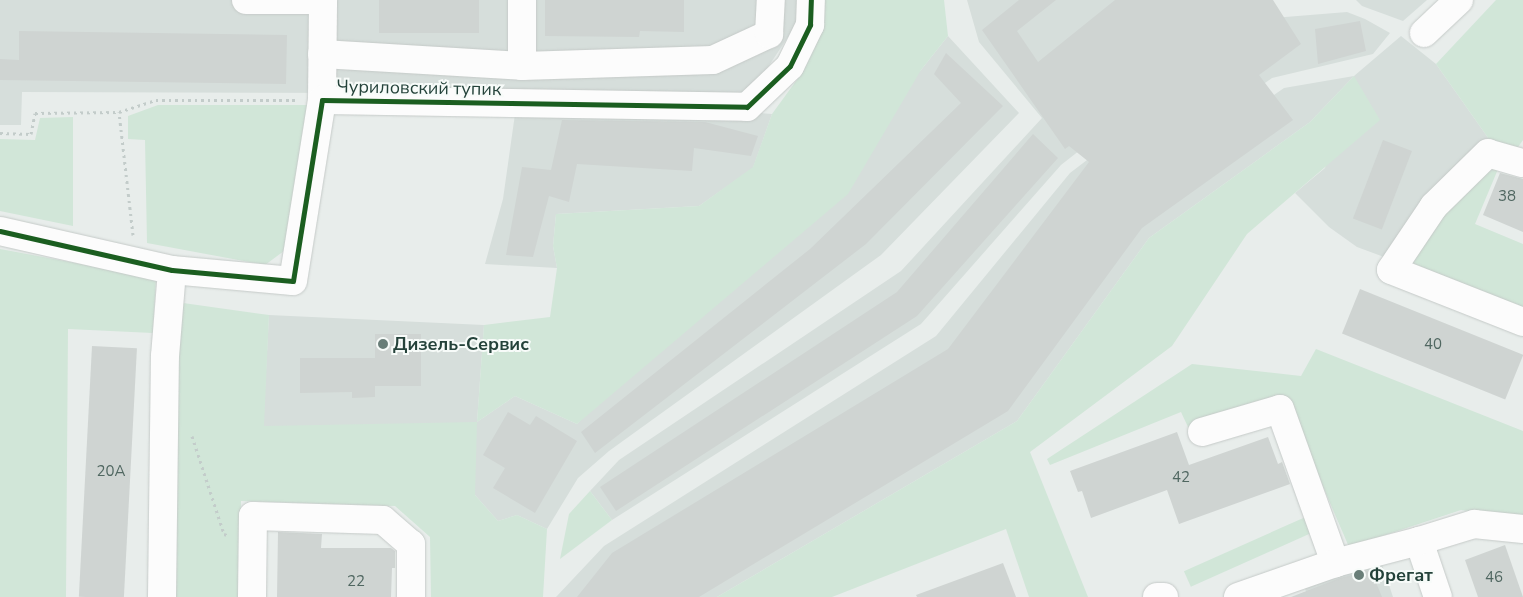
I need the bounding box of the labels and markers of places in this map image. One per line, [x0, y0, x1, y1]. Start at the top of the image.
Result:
place label: Дизель-Сервис [393, 333, 529, 355]
marker: Дизель-Сервис [377, 338, 389, 350]
place label: Фрегат [1369, 564, 1433, 586]
marker: Фрегат [1353, 569, 1365, 581]

